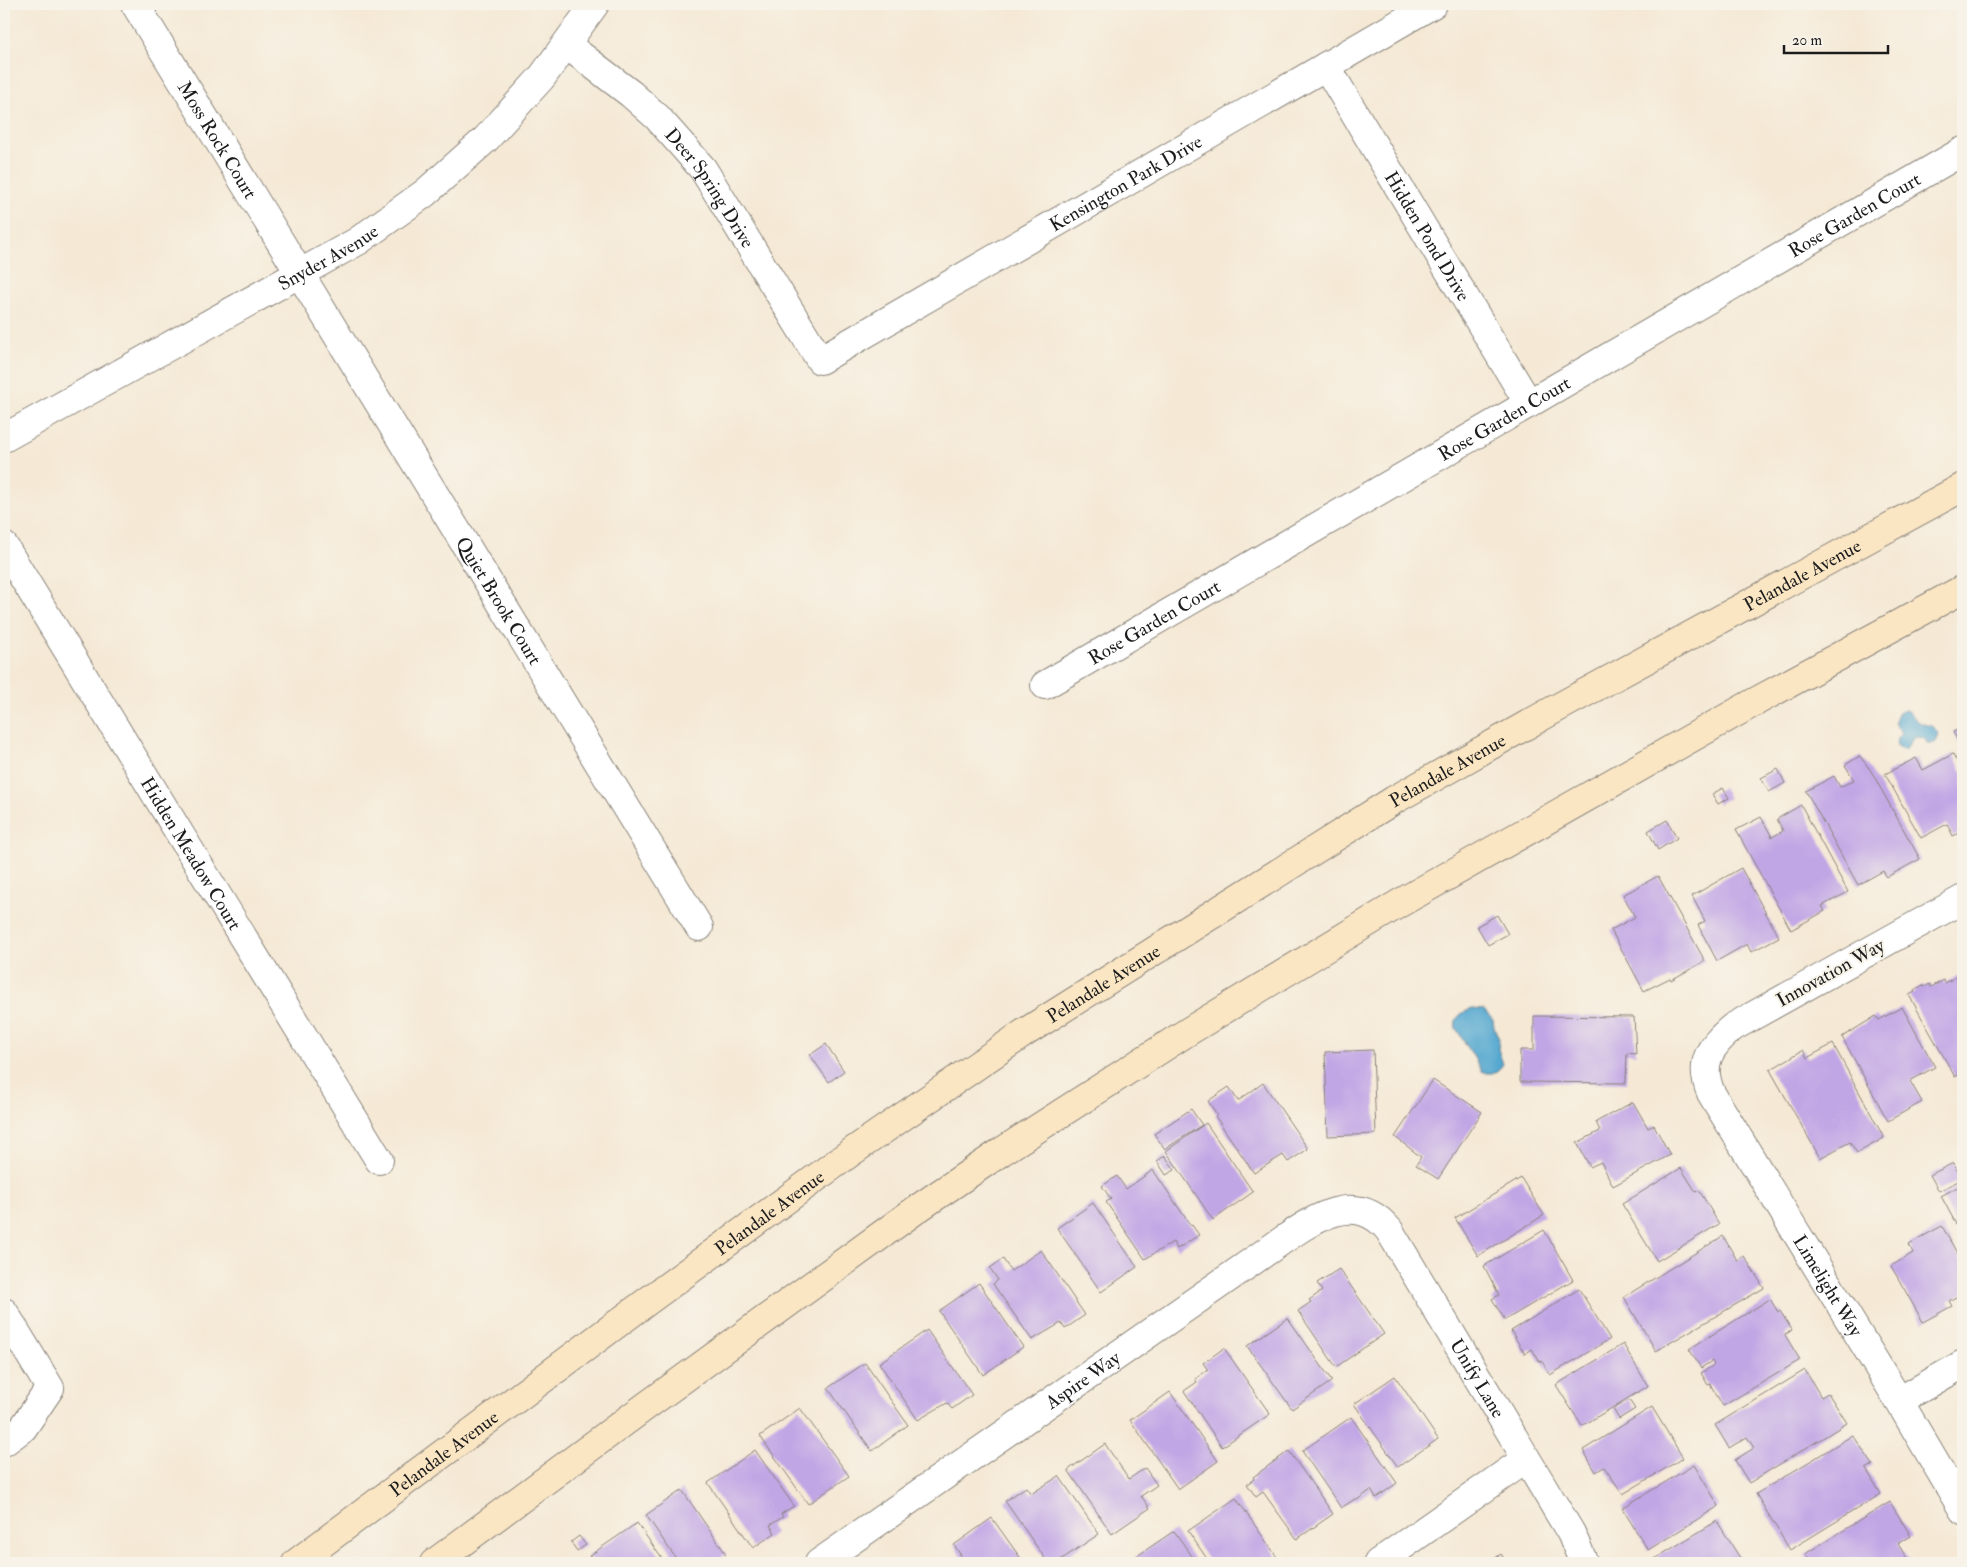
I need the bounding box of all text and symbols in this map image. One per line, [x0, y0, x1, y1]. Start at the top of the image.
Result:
scale bar [1784, 22, 1888, 54]
text: 20 m [1792, 31, 1822, 50]
street label: Moss Rock Court [172, 77, 262, 204]
street label: Deer Spring Drive [659, 123, 759, 253]
street label: Kensington Park Drive [1045, 130, 1207, 237]
street label: Hidden Pond Drive [1379, 167, 1475, 306]
street label: Rose Garden Court [1784, 167, 1925, 263]
street label: Snyder Avenue [274, 219, 383, 296]
street label: Rose Garden Court [1434, 371, 1575, 467]
street label: Quiet Brook Court [450, 532, 547, 669]
street label: Pelandale Avenue [1740, 534, 1865, 617]
street label: Rose Garden Court [1084, 575, 1225, 670]
street label: Pelandale Avenue [1385, 728, 1510, 813]
street label: Hidden Meadow Court [135, 773, 247, 935]
street label: Innovation Way [1772, 933, 1889, 1012]
street label: Pelandale Avenue [1042, 939, 1165, 1029]
street label: Pelandale Avenue [710, 1165, 829, 1261]
street label: Limelight Way [1787, 1231, 1868, 1342]
street label: Unify Lane [1444, 1335, 1510, 1423]
street label: Aspire Way [1040, 1346, 1126, 1415]
street label: Pelandale Avenue [385, 1405, 503, 1502]

